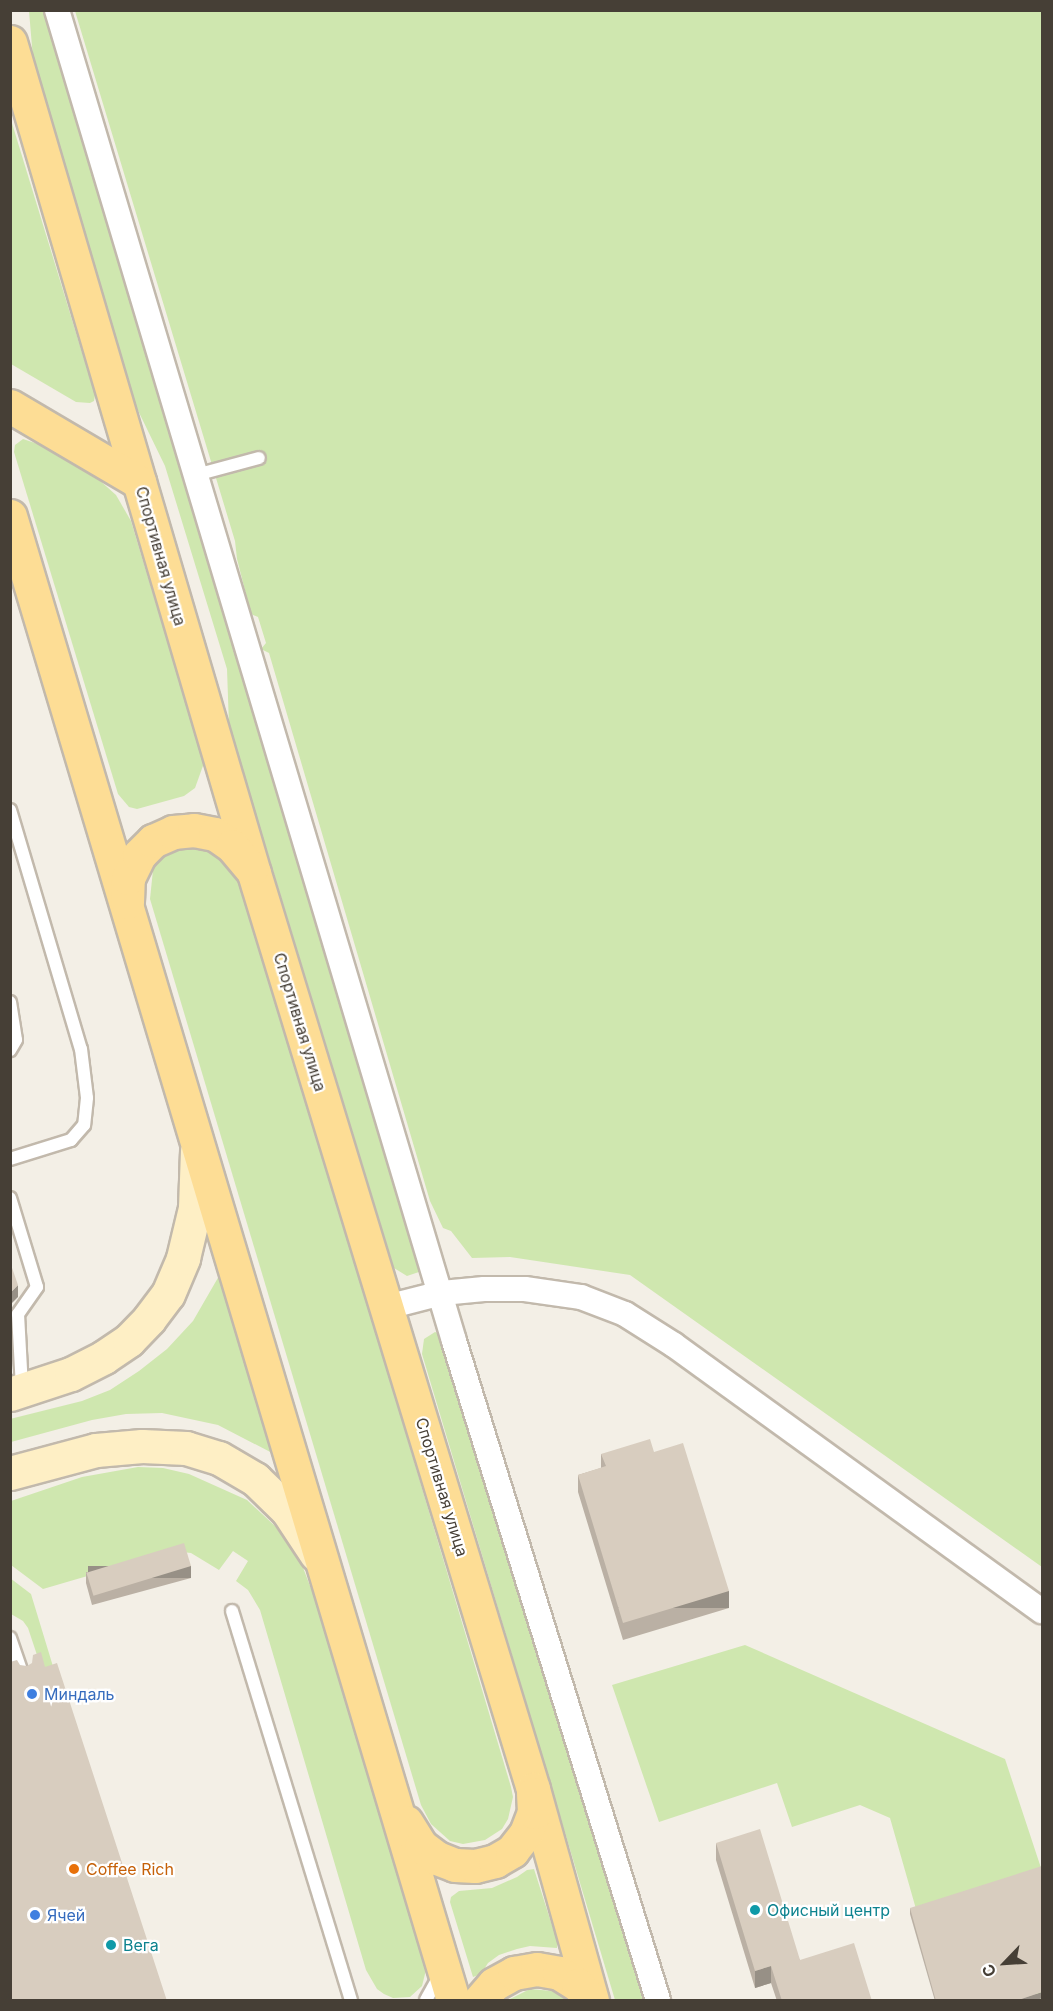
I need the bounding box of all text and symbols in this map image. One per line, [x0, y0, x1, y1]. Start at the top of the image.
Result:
street label: Спортивная улица [132, 484, 190, 628]
street label: Спортивная улица [270, 950, 330, 1094]
street label: Спортивная улица [412, 1415, 472, 1559]
place label: Миндаль [44, 1684, 115, 1704]
marker: Миндаль [25, 1687, 39, 1701]
place label: Coffee Rich [86, 1859, 174, 1879]
marker: Coffee Rich [67, 1862, 81, 1876]
place label: Офисный центр [767, 1900, 890, 1920]
marker: Офисный центр [748, 1903, 762, 1917]
place label: Ячей [47, 1905, 85, 1925]
marker: Ячей [28, 1908, 42, 1922]
north arrow [975, 1933, 1035, 1993]
place label: Вега [123, 1935, 159, 1955]
marker: Вега [104, 1938, 118, 1952]
text: С [977, 1961, 1000, 1980]

